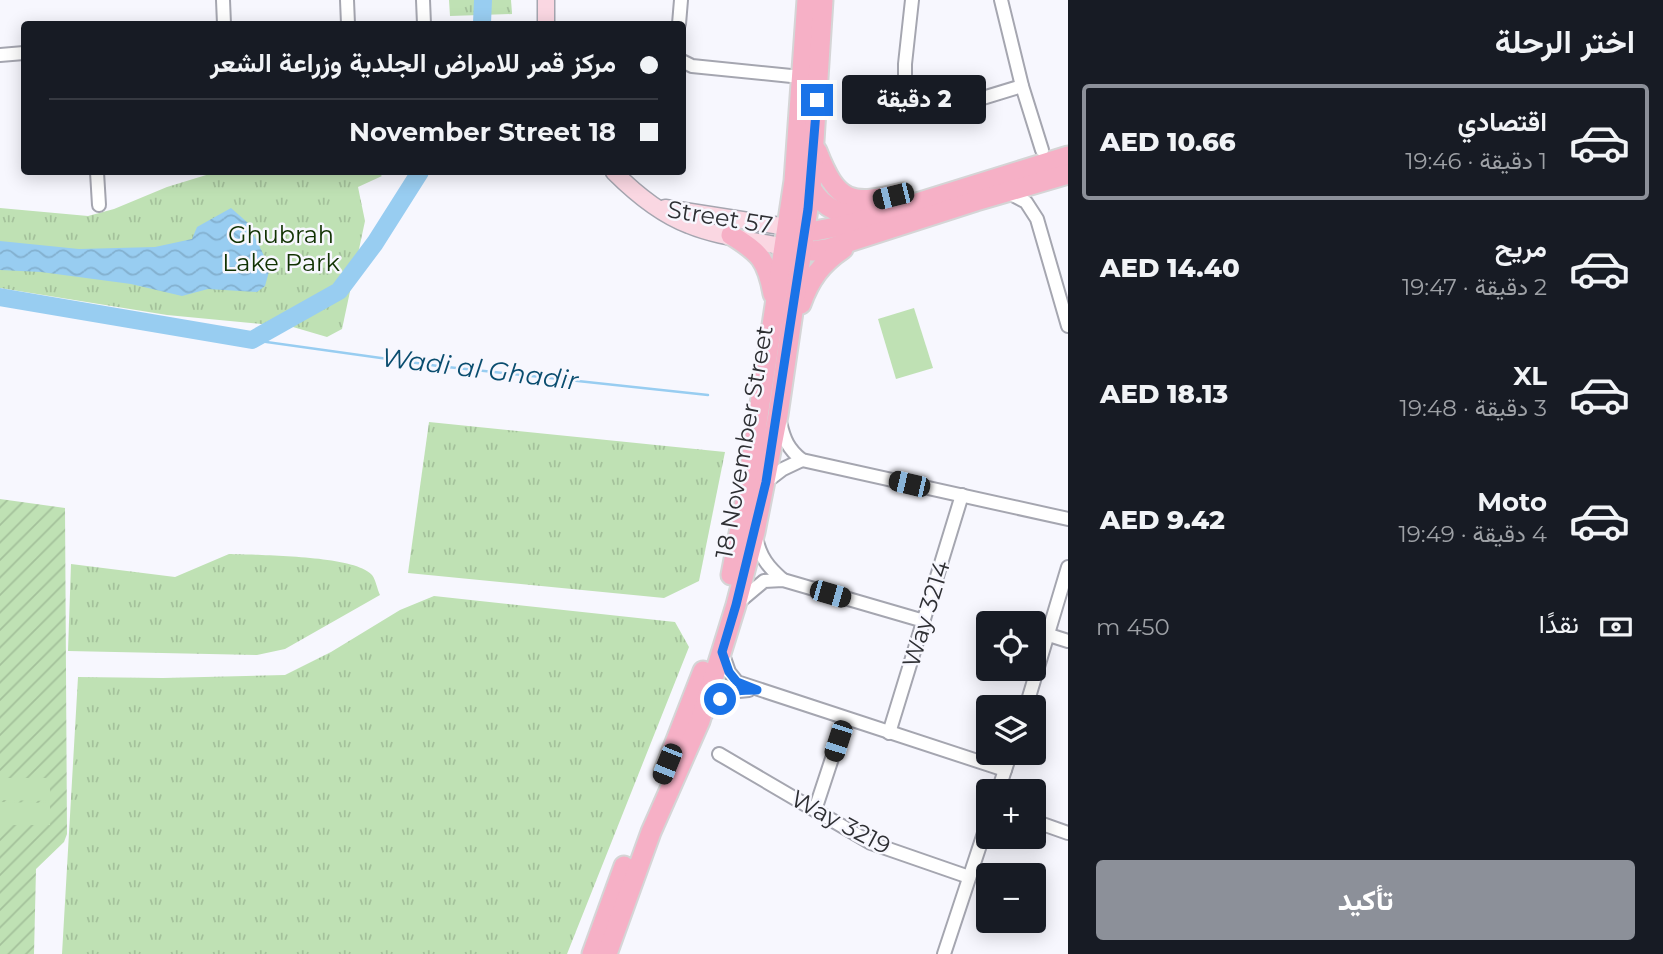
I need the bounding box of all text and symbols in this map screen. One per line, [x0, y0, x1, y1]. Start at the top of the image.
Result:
text: اختر الرحلة [1495, 22, 1635, 61]
text: مركز قمر للامراض الجلدية وزراعة الشعر [210, 47, 616, 79]
callout: 2 دقيقة [842, 76, 985, 124]
route end [801, 84, 833, 116]
text: 2 دقيقة [877, 85, 951, 113]
text: اقتصادي [1458, 106, 1547, 138]
icon: car [1568, 111, 1631, 174]
text: 18 November Street [349, 116, 616, 148]
text: AED 10.66 [1100, 126, 1236, 158]
text: 1 دقيقة · 19:46 [1405, 147, 1547, 175]
car [871, 181, 916, 211]
street label: Street 57 [665, 194, 775, 240]
park label: Ghubrah Lake Park [222, 220, 341, 277]
text: مريح [1495, 232, 1547, 264]
icon: car [1568, 237, 1631, 300]
text: AED 14.40 [1100, 252, 1240, 284]
text: 2 دقيقة · 19:47 [1402, 273, 1547, 301]
street label: 18 November Street [709, 323, 779, 561]
water label: Wadi al Ghadir [380, 341, 581, 397]
text: XL [1513, 360, 1547, 392]
icon: car [1568, 363, 1631, 426]
text: AED 18.13 [1100, 378, 1228, 410]
text: 3 دقيقة · 19:48 [1400, 394, 1547, 422]
car [887, 469, 932, 499]
text: Moto [1477, 486, 1547, 518]
icon: car [1568, 489, 1631, 552]
text: AED 9.42 [1100, 504, 1225, 536]
text: 4 دقيقة · 19:49 [1398, 520, 1547, 548]
street label: Way 3214 [896, 557, 956, 671]
car [807, 578, 854, 610]
text: نقدًا [1539, 608, 1579, 640]
icon: cash [1597, 608, 1635, 646]
map controls [976, 611, 1046, 933]
button: locate [976, 611, 1046, 681]
text: 450 m [1096, 613, 1170, 641]
route start [704, 683, 736, 715]
button: layers [976, 695, 1046, 765]
car [822, 718, 855, 764]
car [650, 741, 685, 787]
button: + [976, 779, 1046, 849]
street label: Way 3219 [786, 784, 896, 860]
button: تأكيد [1096, 860, 1635, 940]
button: − [976, 863, 1046, 933]

